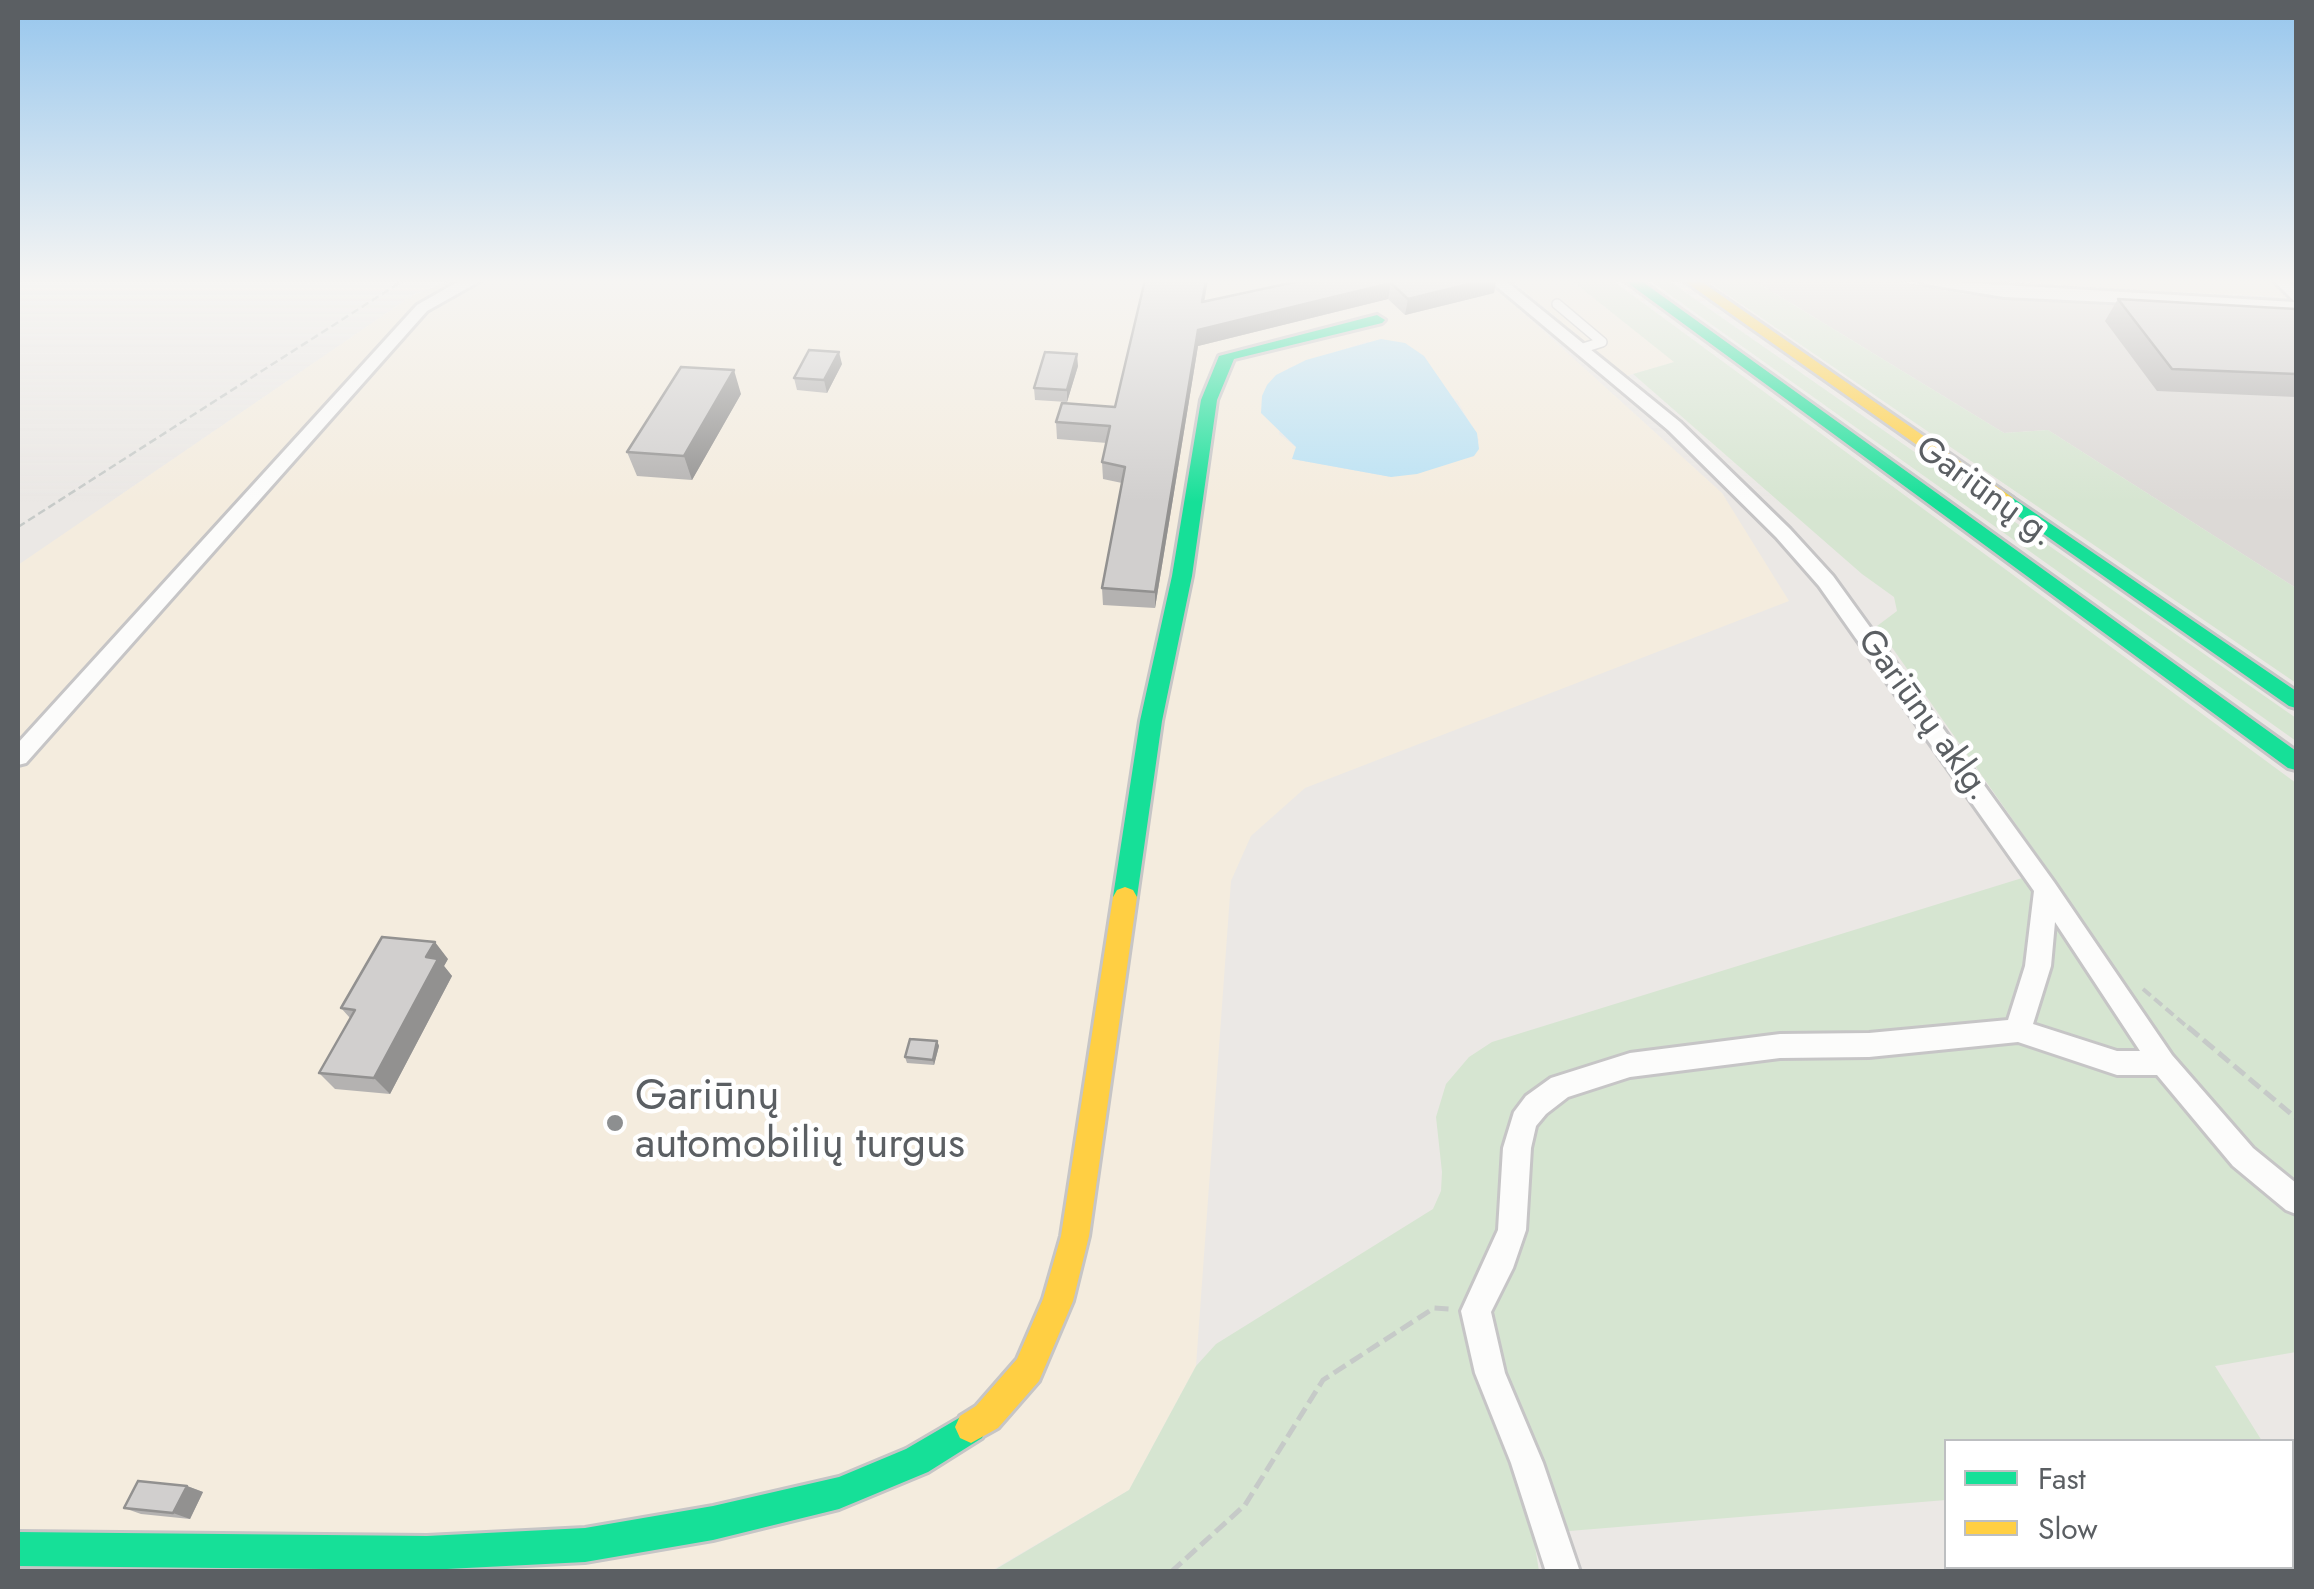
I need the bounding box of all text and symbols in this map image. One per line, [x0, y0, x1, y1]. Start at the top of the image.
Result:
street label: Gariūnų g. [1906, 429, 2062, 557]
street label: Gariūnų aklg. [1847, 622, 1999, 810]
place label: Gariūnų automobilių turgus [635, 1074, 965, 1172]
marker: Gariūnų automobilių turgus [604, 1112, 626, 1134]
legend [1944, 1439, 2294, 1569]
text: Fast [2038, 1457, 2086, 1500]
text: Slow [2038, 1507, 2098, 1550]

